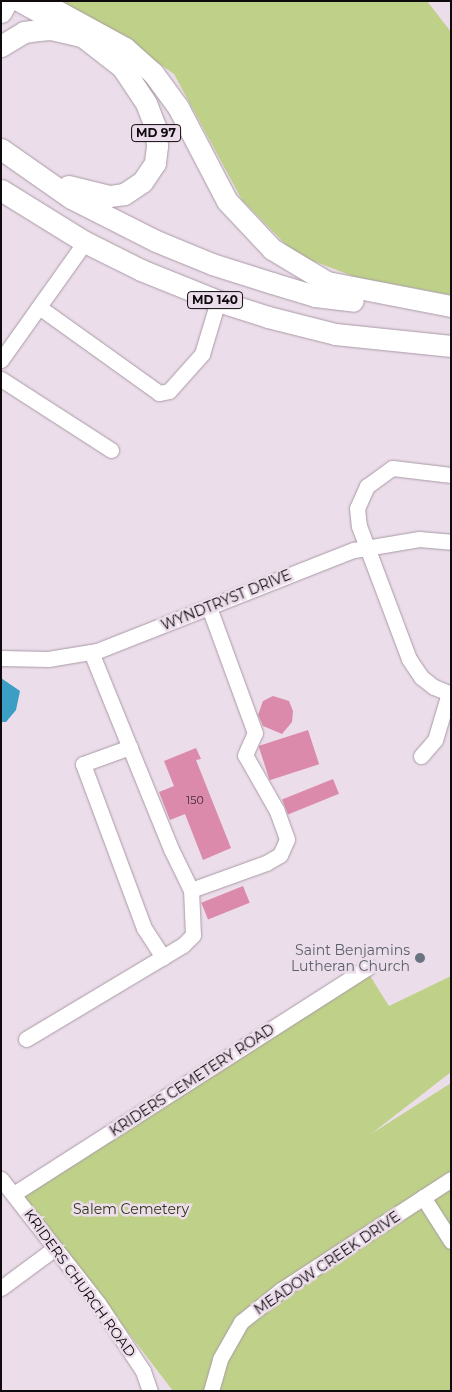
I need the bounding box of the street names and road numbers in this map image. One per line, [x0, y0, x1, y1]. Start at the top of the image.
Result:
road number: MD 97 [131, 124, 181, 142]
road number: MD 140 [186, 290, 244, 310]
street label: WYNDTRYST DRIVE [159, 566, 293, 634]
street label: KRIDERS CEMETERY ROAD [107, 1020, 277, 1140]
street label: KRIDERS CHURCH ROAD [21, 1206, 139, 1360]
street label: MEADOW CREEK DRIVE [251, 1208, 403, 1318]

